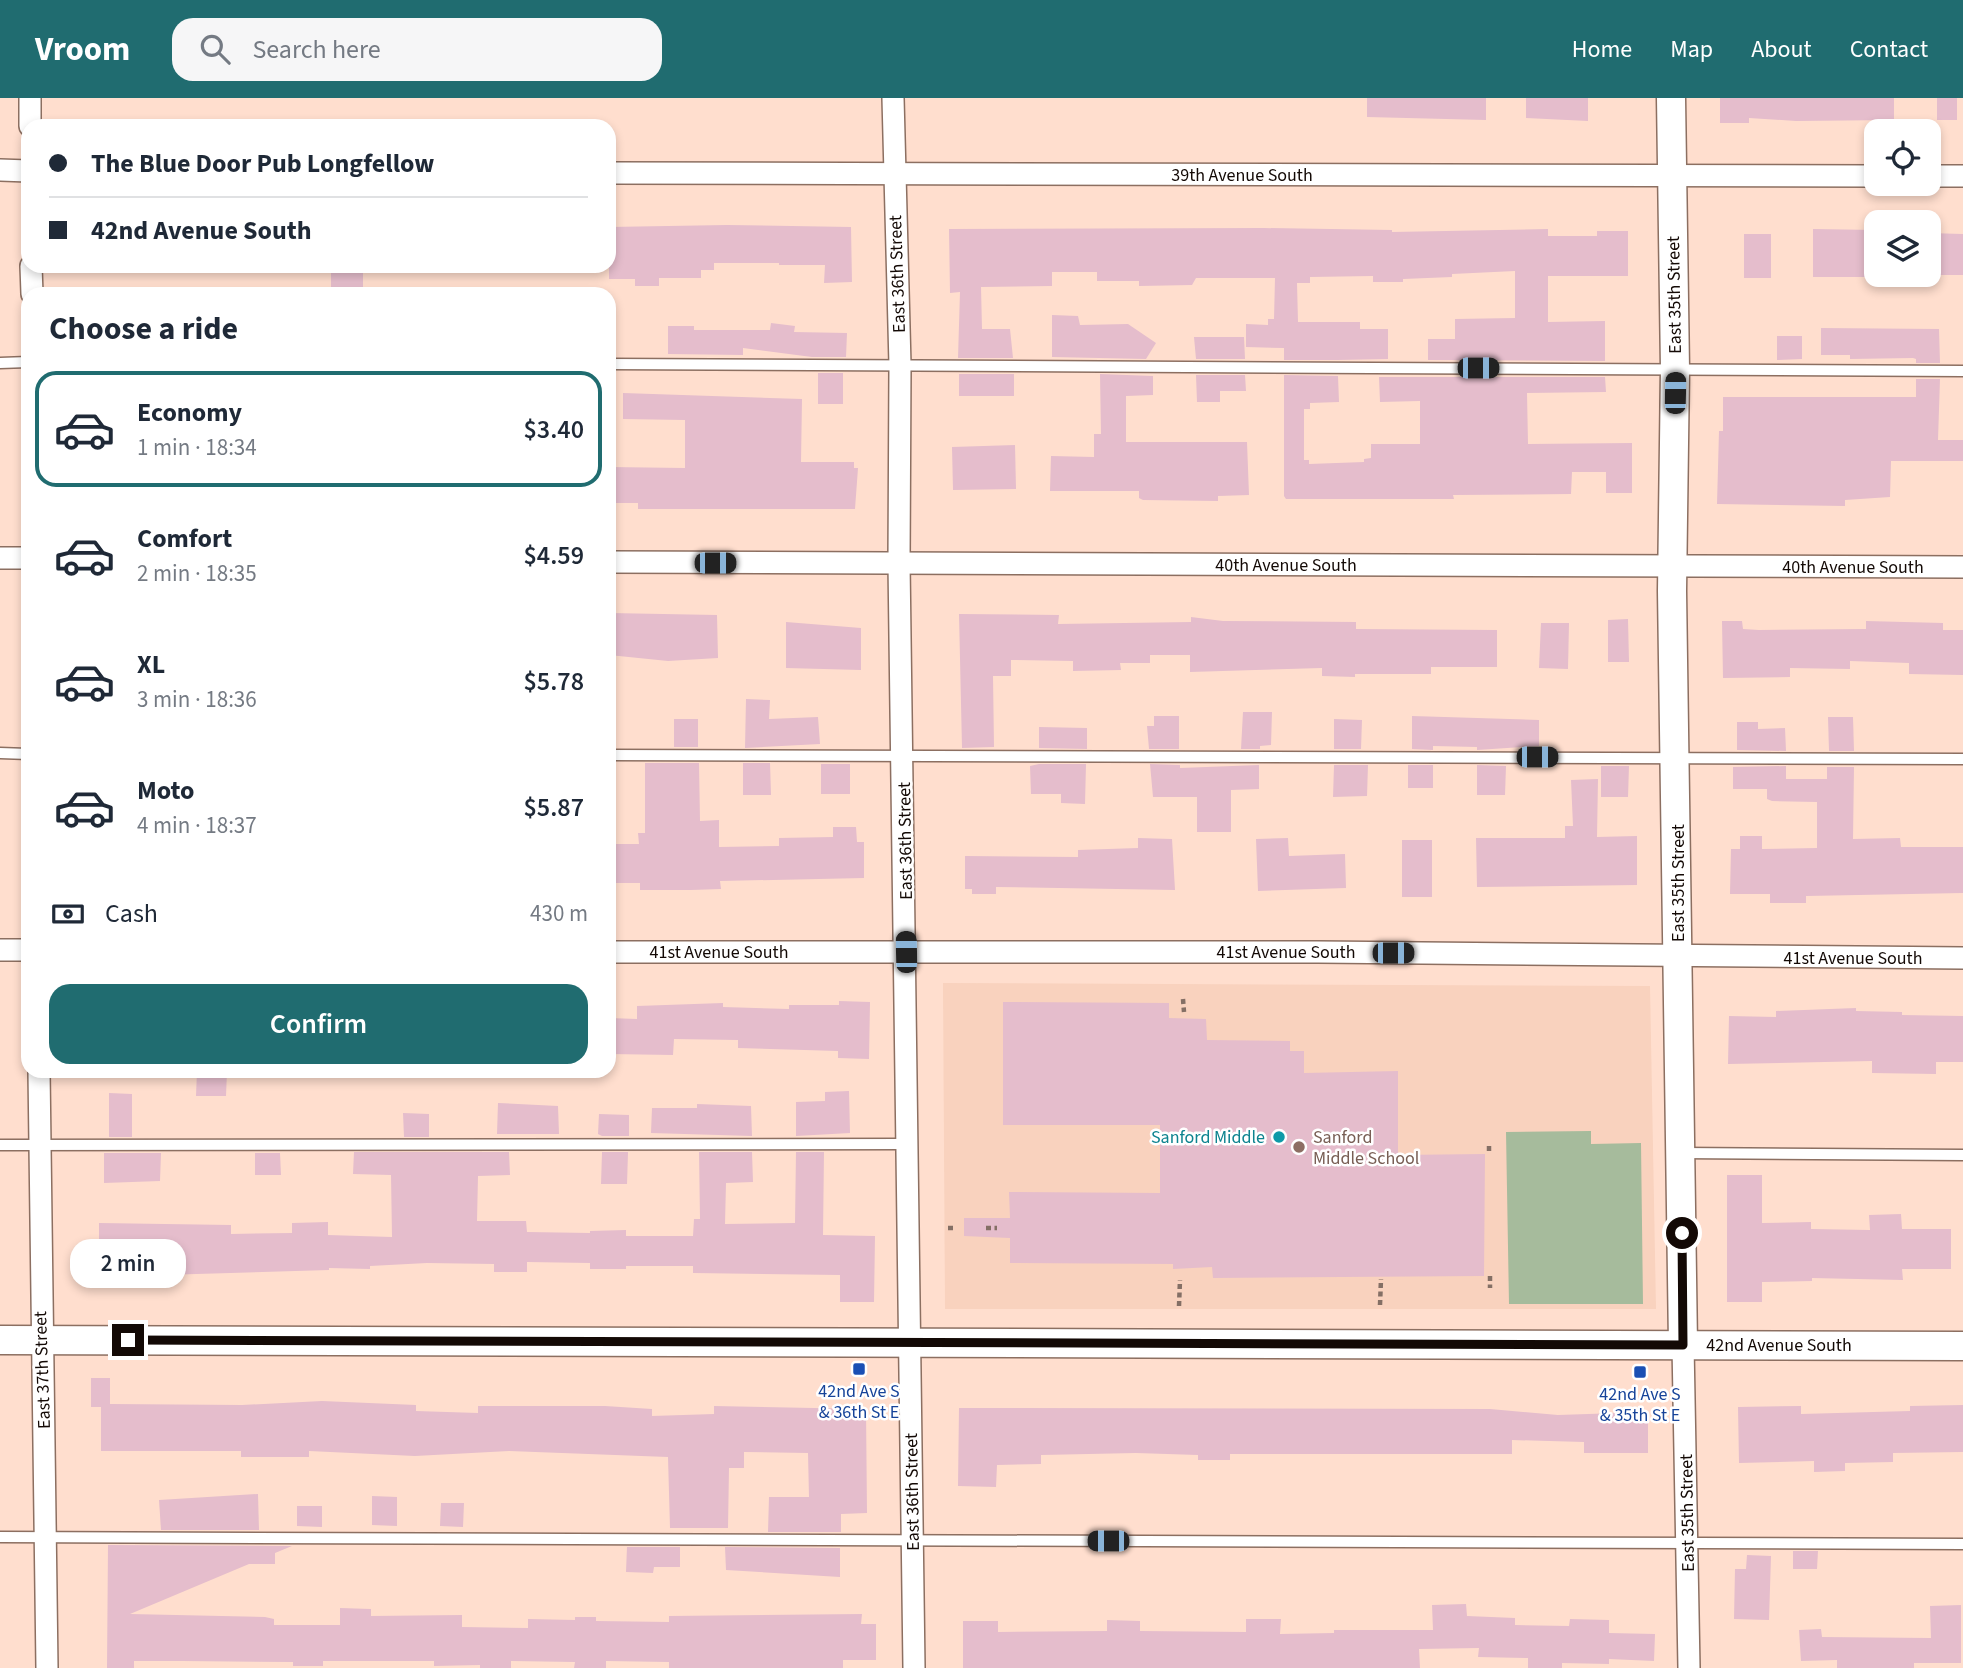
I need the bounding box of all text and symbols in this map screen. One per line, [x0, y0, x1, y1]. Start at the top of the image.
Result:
search box [172, 18, 662, 81]
text: Vroom [35, 26, 130, 73]
icon: search [196, 30, 234, 68]
text: Search here [252, 31, 381, 68]
text: Home [1572, 32, 1632, 67]
text: Map [1670, 32, 1713, 67]
text: About [1751, 32, 1812, 67]
text: Contact [1850, 32, 1928, 67]
map controls [1864, 119, 1941, 287]
button: locate [1864, 119, 1941, 196]
text: The Blue Door Pub Longfellow [91, 145, 434, 182]
street label: 39th Avenue South [1171, 163, 1313, 188]
button: layers [1864, 210, 1941, 287]
text: 42nd Avenue South [91, 212, 312, 249]
street label: East 36th Street [883, 215, 912, 333]
street label: East 35th Street [1661, 236, 1688, 354]
text: Choose a ride [49, 306, 238, 352]
car [1458, 358, 1500, 379]
car [1665, 372, 1686, 414]
text: Economy [137, 394, 242, 431]
icon: car [53, 398, 116, 461]
text: $3.40 [523, 411, 584, 448]
text: 1 min · 18:34 [137, 431, 257, 464]
text: Comfort [137, 520, 232, 557]
icon: car [53, 524, 116, 587]
text: $4.59 [523, 537, 584, 574]
car [695, 553, 737, 574]
street label: 40th Avenue South [1215, 553, 1357, 578]
street label: 40th Avenue South [1782, 555, 1924, 580]
text: 2 min · 18:35 [137, 557, 257, 590]
text: XL [137, 646, 165, 683]
icon: car [53, 650, 116, 713]
text: $5.78 [523, 663, 584, 700]
text: 3 min · 18:36 [137, 683, 257, 716]
car [1517, 747, 1559, 768]
text: Moto [137, 772, 194, 809]
icon: car [53, 776, 116, 839]
street label: East 36th Street [892, 782, 919, 900]
text: $5.87 [523, 789, 584, 826]
text: 4 min · 18:37 [137, 809, 257, 842]
street label: East 35th Street [1666, 824, 1691, 942]
icon: cash [49, 895, 87, 933]
text: Cash [105, 895, 158, 932]
text: 430 m [530, 897, 588, 930]
car [896, 931, 917, 973]
street label: 41st Avenue South [650, 940, 788, 965]
street label: 41st Avenue South [1217, 940, 1355, 965]
car [1373, 943, 1415, 964]
street label: 41st Avenue South [1784, 946, 1922, 971]
button: Confirm [49, 984, 588, 1064]
place label: Sanford Middle [1151, 1125, 1265, 1150]
place label: Sanford Middle School [1313, 1125, 1419, 1171]
marker: Sanford Middle [1271, 1129, 1287, 1145]
marker: Sanford Middle School [1291, 1139, 1307, 1155]
route start [1666, 1217, 1698, 1249]
callout: 2 min [70, 1238, 186, 1288]
text: 2 min [101, 1247, 155, 1280]
street label: East 37th Street [28, 1311, 57, 1429]
route end [112, 1324, 144, 1356]
street label: 42nd Avenue South [1706, 1333, 1852, 1358]
marker: 42nd Ave S & 36th St E [851, 1361, 867, 1377]
marker: 42nd Ave S & 35th St E [1632, 1364, 1648, 1380]
place label: 42nd Ave S & 36th St E [818, 1379, 900, 1425]
place label: 42nd Ave S & 35th St E [1599, 1382, 1681, 1428]
street label: East 36th Street [899, 1433, 926, 1551]
street label: East 35th Street [1674, 1454, 1701, 1572]
car [1088, 1531, 1130, 1552]

